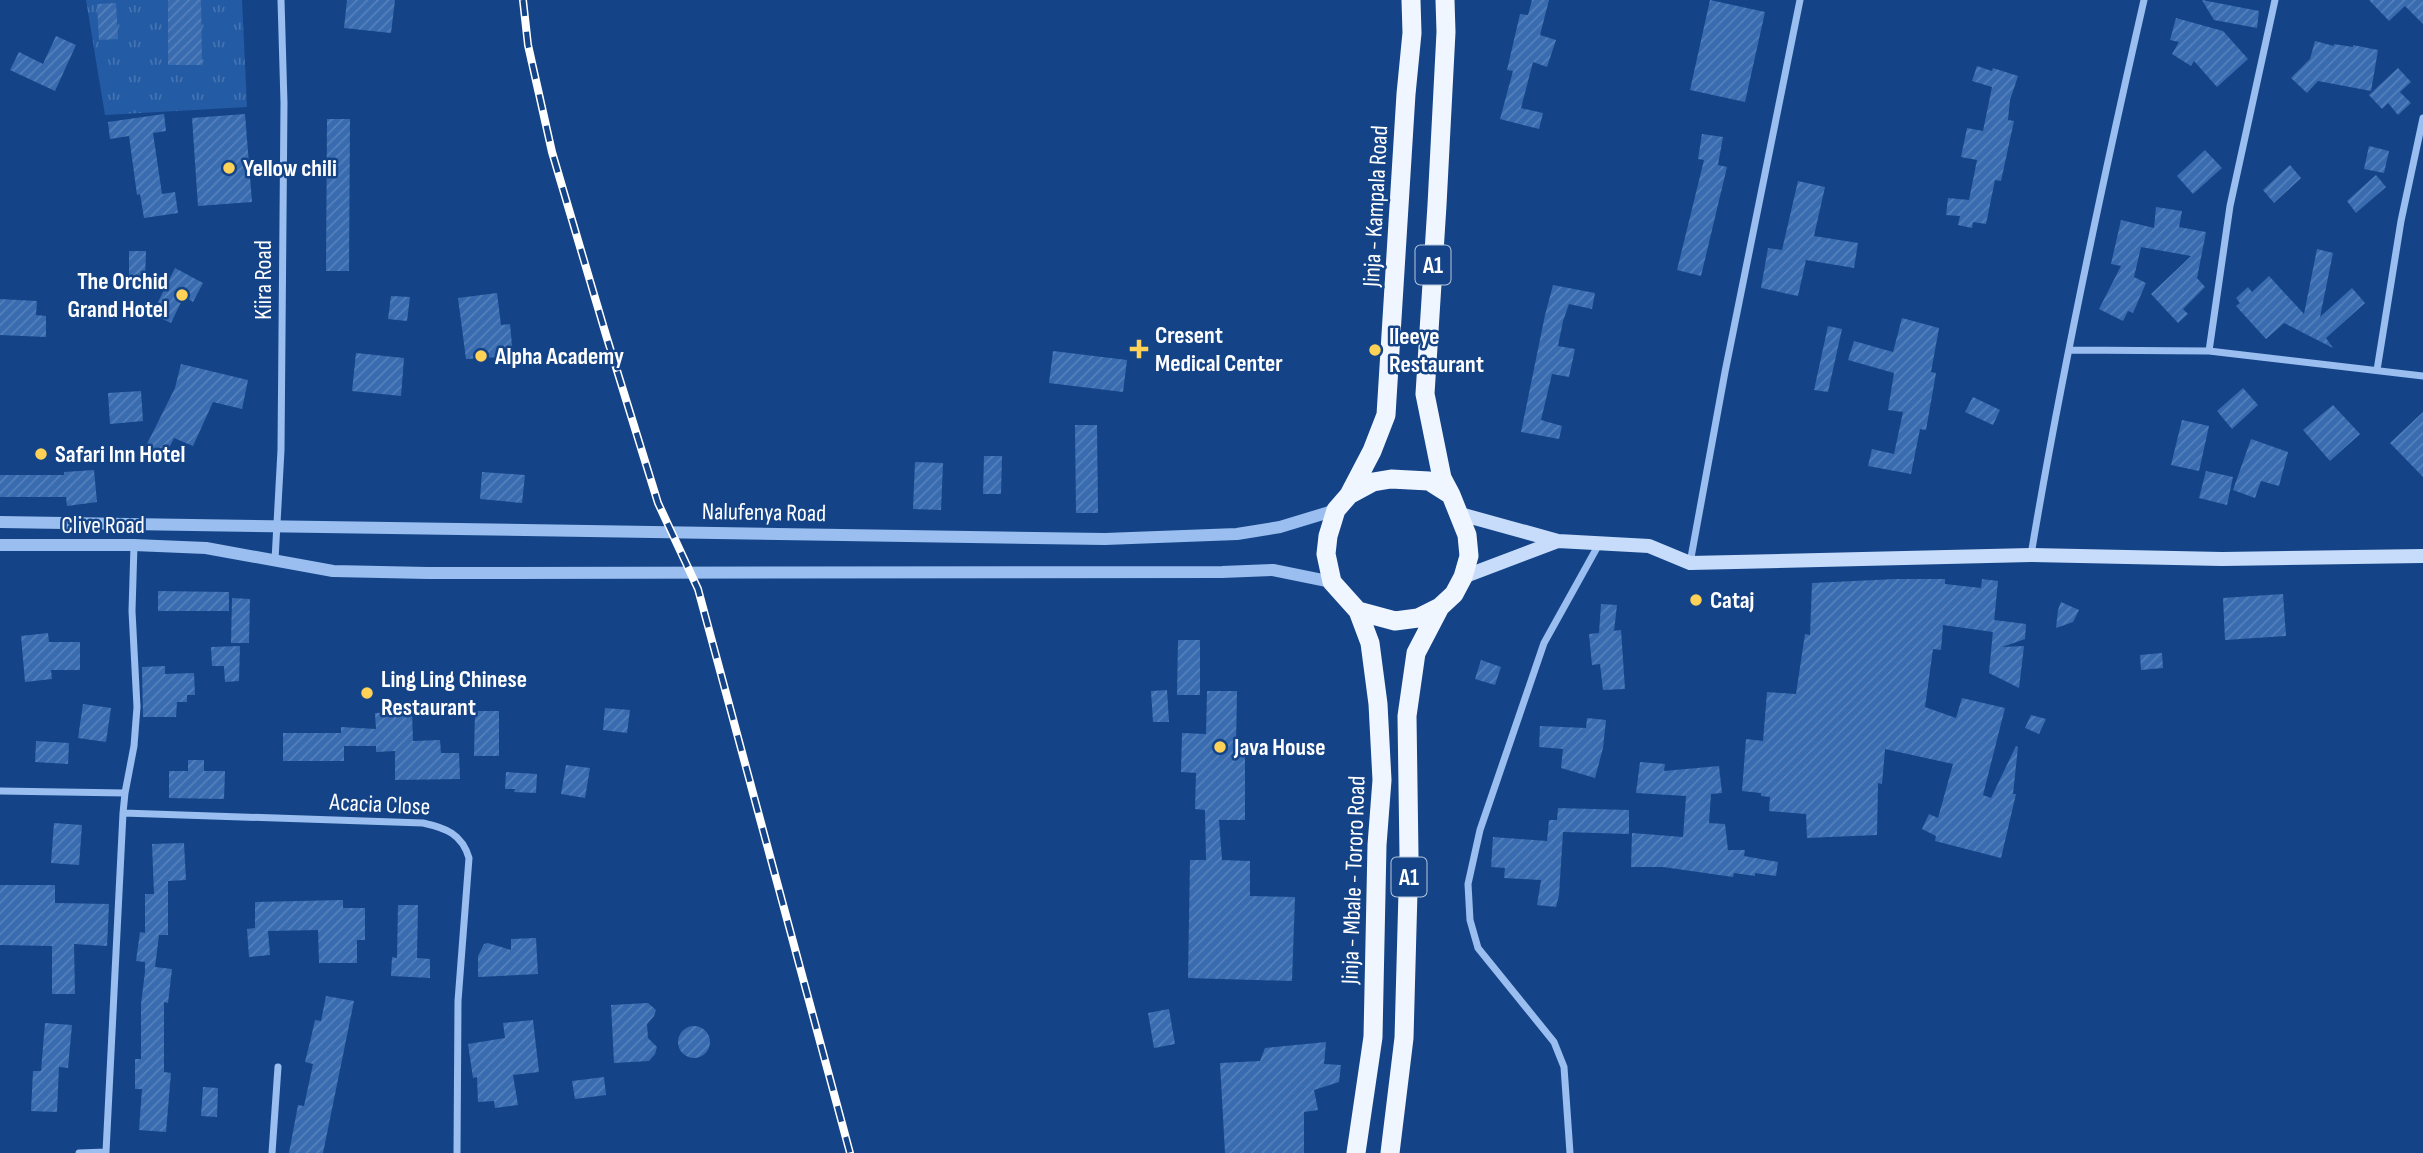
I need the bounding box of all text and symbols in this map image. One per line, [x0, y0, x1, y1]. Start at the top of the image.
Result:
street label: Jinja - Kampala Road [1357, 125, 1394, 289]
place label: Yellow chili [243, 154, 337, 183]
marker: Yellow chili [221, 160, 237, 176]
street label: Kiira Road [249, 240, 278, 320]
road number: A1 [1416, 246, 1450, 284]
place label: The Orchid Grand Hotel [67, 267, 168, 324]
marker: The Orchid Grand Hotel [174, 287, 190, 303]
place label: Cresent Medical Center [1155, 321, 1283, 378]
place label: Ileeye Restaurant [1389, 322, 1484, 379]
marker: Cresent Medical Center [1129, 339, 1149, 359]
place label: Alpha Academy [494, 342, 624, 371]
marker: Ileeye Restaurant [1367, 342, 1383, 358]
marker: Alpha Academy [473, 348, 489, 364]
place label: Safari Inn Hotel [55, 440, 185, 469]
marker: Safari Inn Hotel [33, 446, 49, 462]
street label: Nalufenya Road [702, 497, 826, 528]
street label: Clive Road [61, 511, 145, 540]
place label: Cataj [1710, 586, 1754, 615]
marker: Cataj [1688, 592, 1704, 608]
place label: Ling Ling Chinese Restaurant [381, 665, 527, 722]
marker: Ling Ling Chinese Restaurant [359, 685, 375, 701]
place label: Java House [1233, 733, 1326, 762]
marker: Java House [1212, 739, 1228, 755]
street label: Jinja - Mbale - Tororo Road [1335, 775, 1372, 986]
street label: Acacia Close [328, 787, 431, 822]
road number: A1 [1392, 858, 1426, 897]

